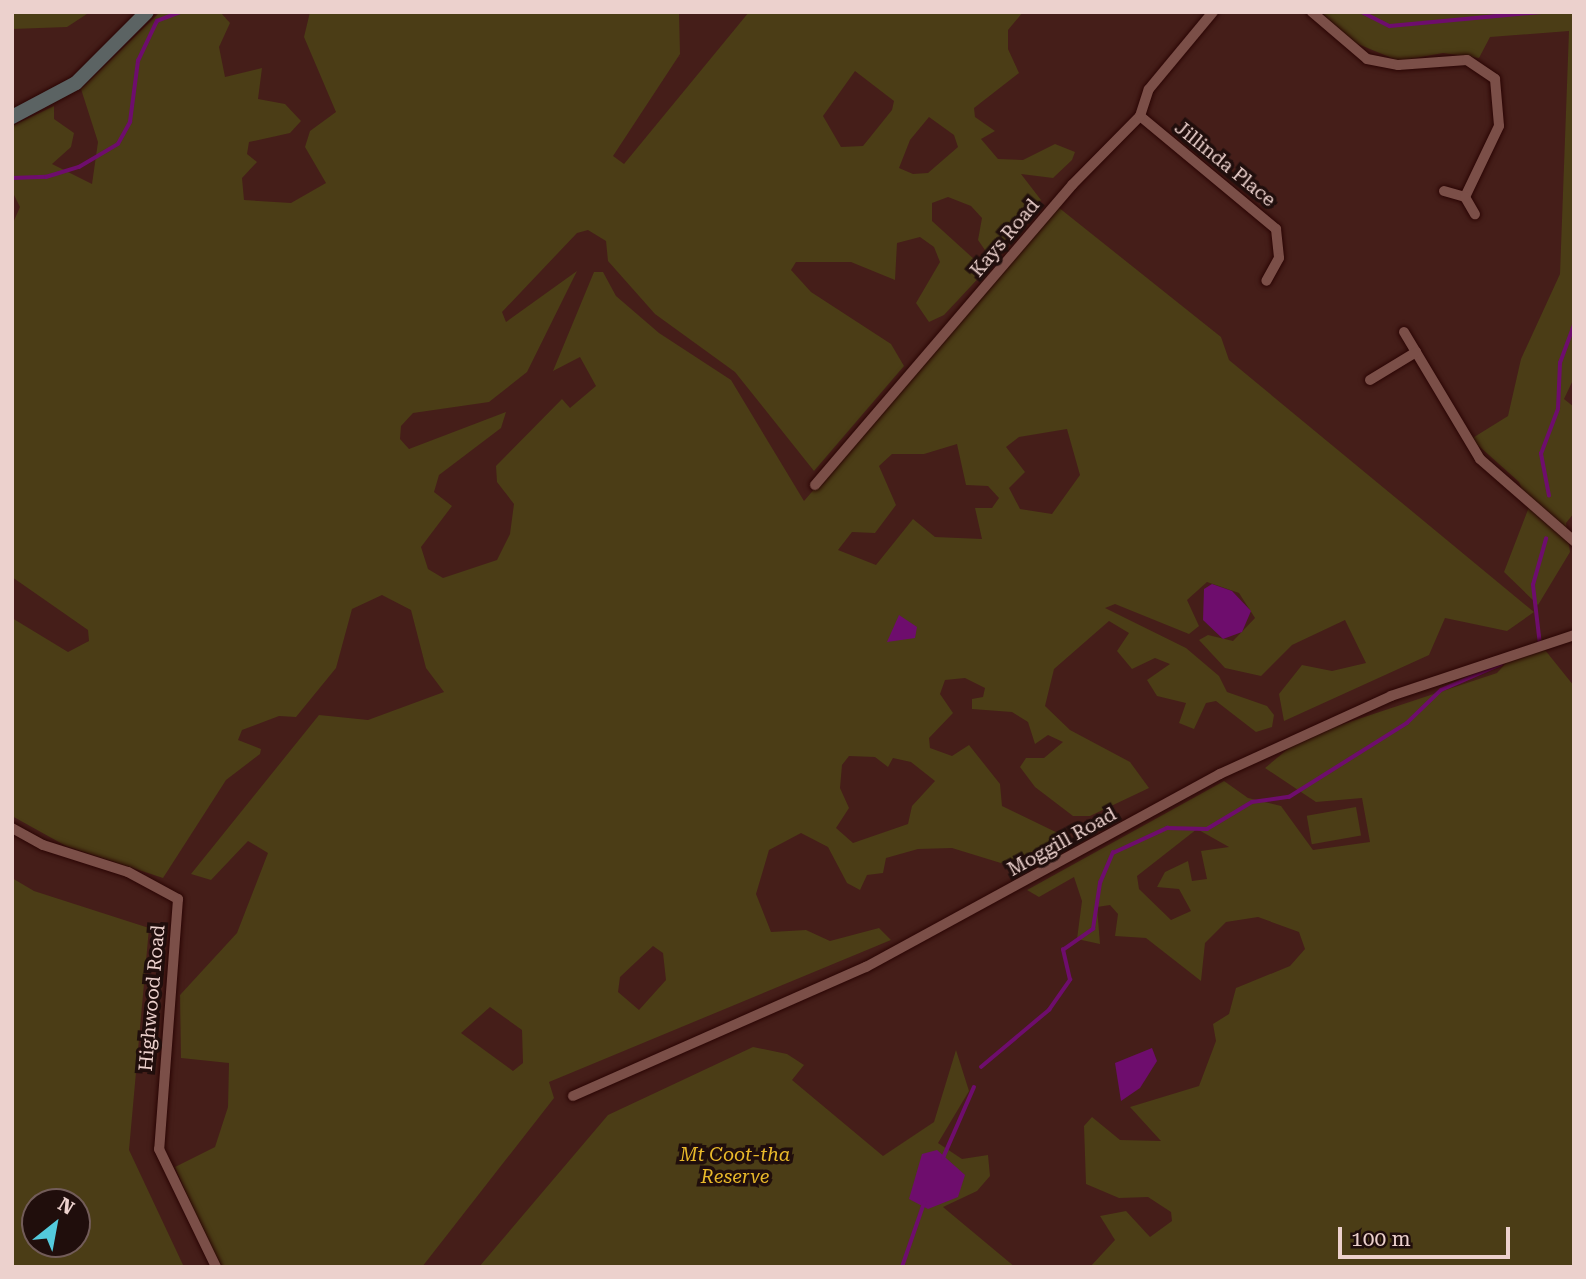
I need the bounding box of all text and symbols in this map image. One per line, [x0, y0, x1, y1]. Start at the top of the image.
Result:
street label: Jillinda Place [1170, 116, 1280, 212]
street label: Kays Road [966, 194, 1044, 282]
street label: Moggill Road [1004, 803, 1120, 881]
street label: Highwood Road [134, 924, 170, 1072]
park label: Mt Coot-tha Reserve [680, 1144, 790, 1188]
north arrow [21, 1188, 91, 1258]
text: N [54, 1193, 78, 1220]
scale bar [1341, 1212, 1512, 1256]
text: 100 m [1351, 1227, 1411, 1251]

